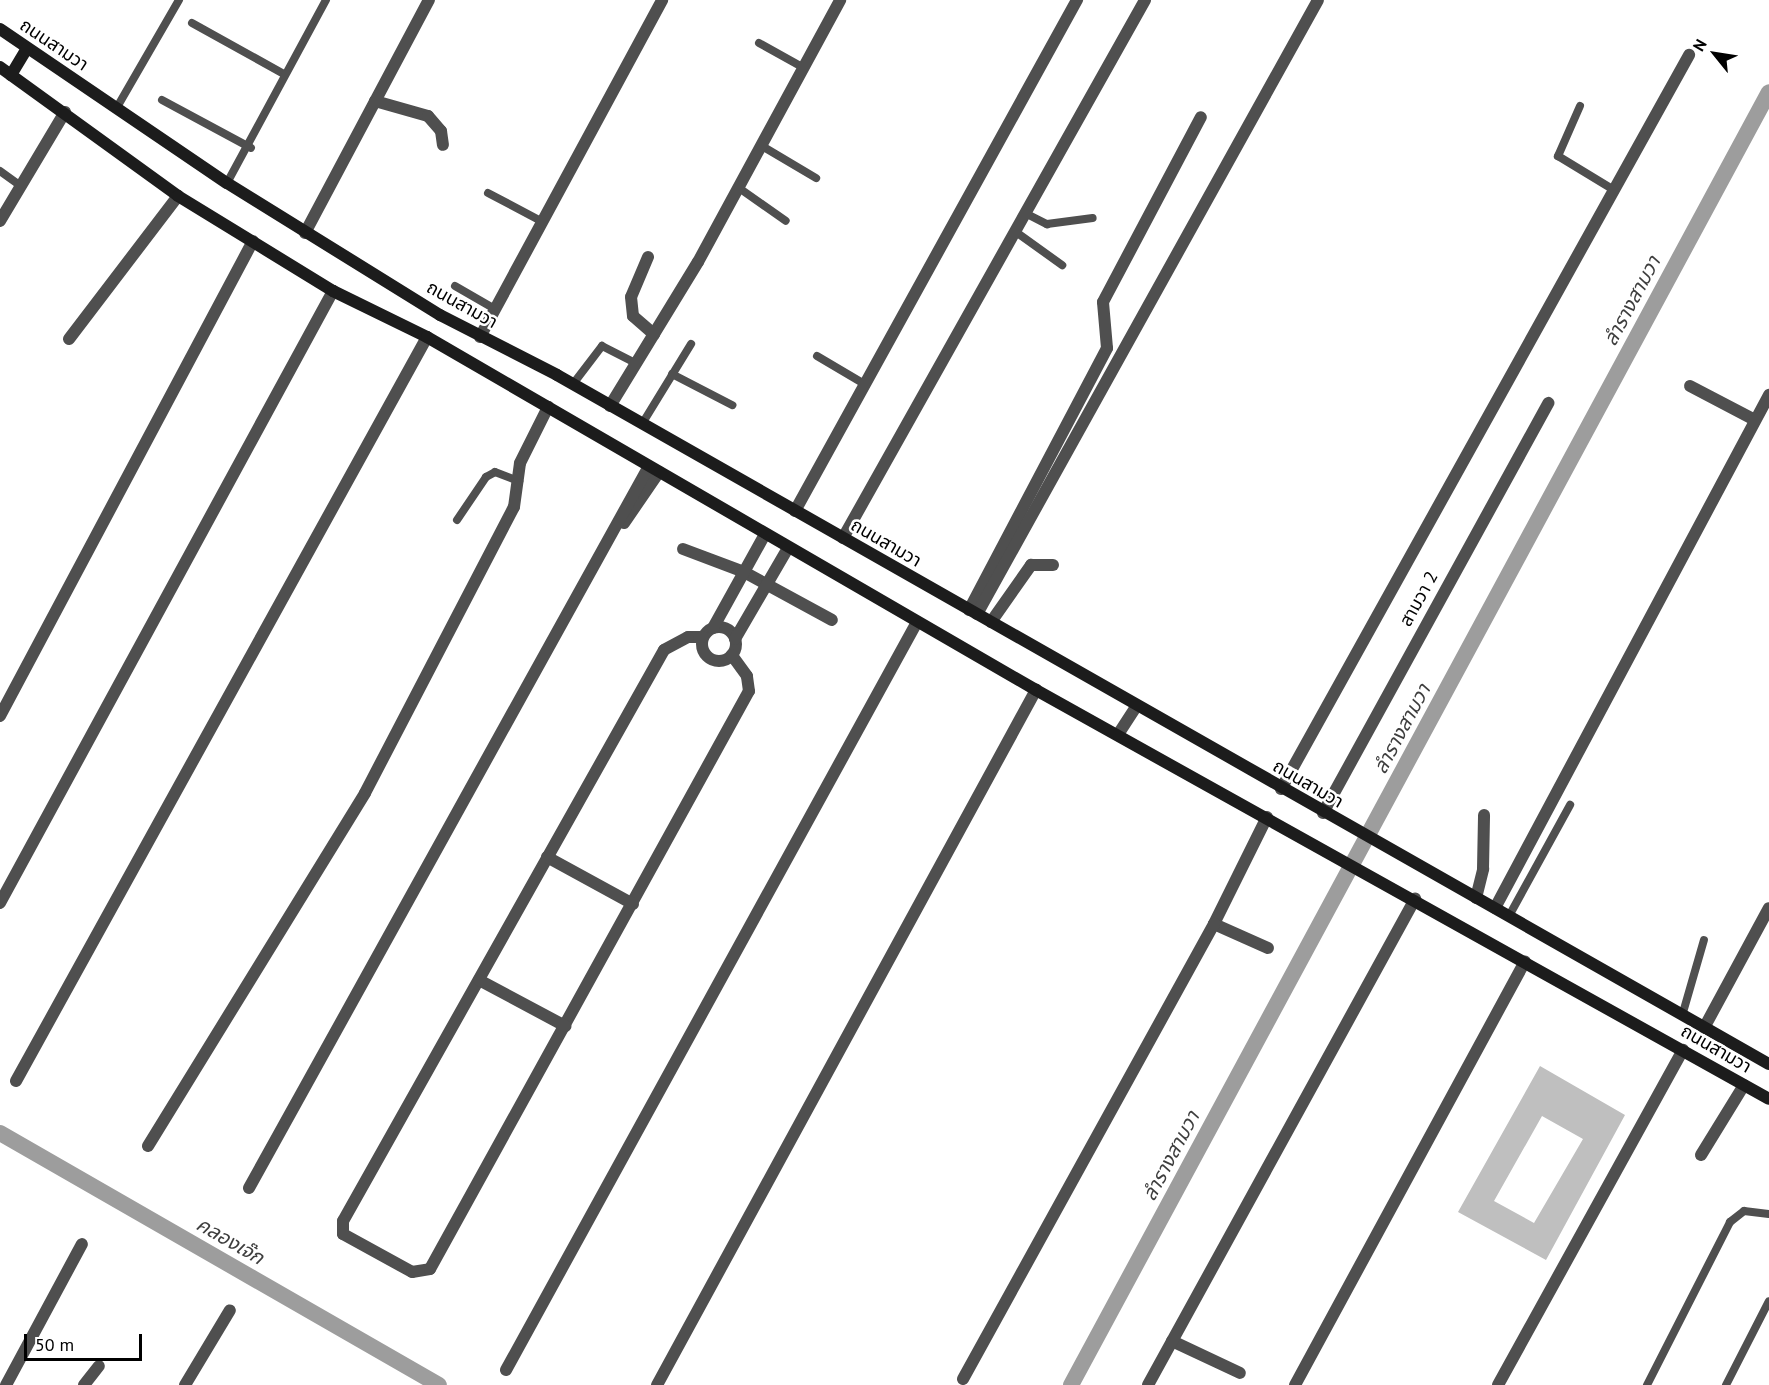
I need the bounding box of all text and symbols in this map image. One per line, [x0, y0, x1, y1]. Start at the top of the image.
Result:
street label: ถนนสามวา [16, 14, 92, 76]
north arrow [1685, 24, 1745, 84]
text: N [1688, 35, 1711, 55]
water label: ลำรางสามวา [1598, 252, 1666, 350]
street label: ถนนสามวา [423, 277, 501, 333]
street label: ถนนสามวา [847, 514, 925, 572]
street label: สามวา 2 [1395, 568, 1443, 630]
water label: ลำรางสามวา [1368, 680, 1436, 778]
street label: ถนนสามวา [1269, 755, 1347, 813]
street label: ถนนสามวา [1677, 1020, 1755, 1078]
water label: ลำรางสามวา [1137, 1107, 1205, 1205]
water label: คลองเจ๊ก [192, 1212, 268, 1270]
scale bar [27, 1322, 146, 1360]
text: 50 m [35, 1333, 74, 1356]

